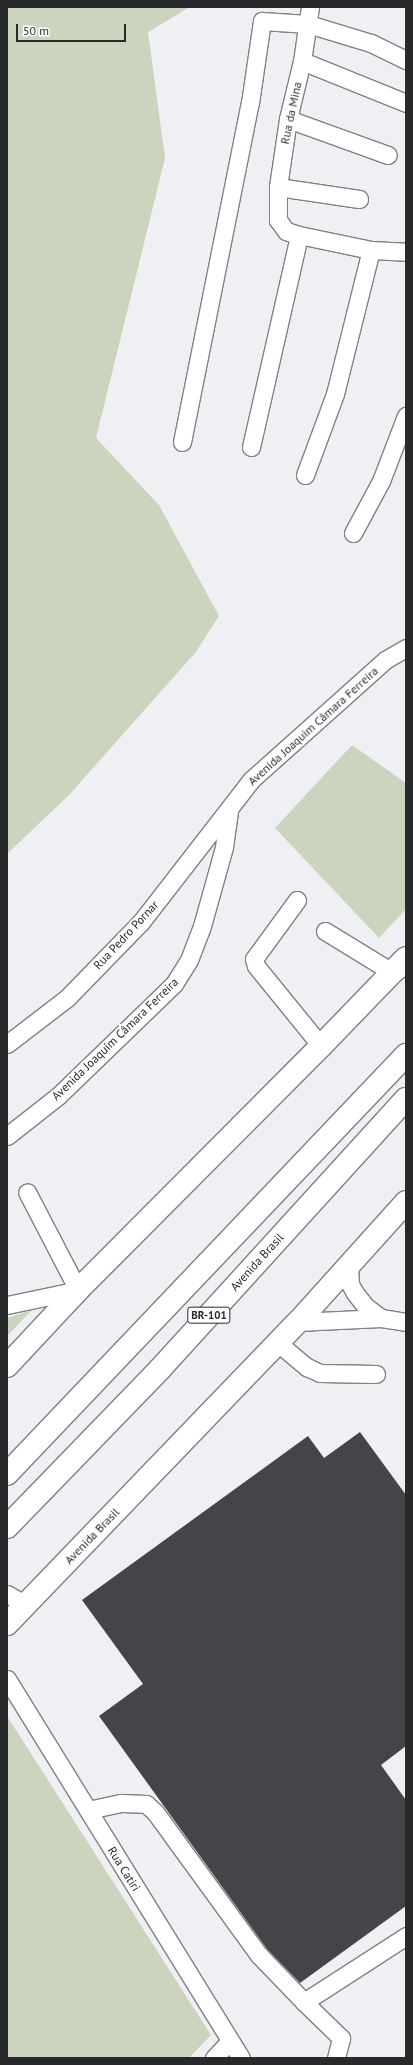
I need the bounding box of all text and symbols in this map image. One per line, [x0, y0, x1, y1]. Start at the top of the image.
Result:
scale bar [18, 16, 128, 42]
text: 50 m [23, 23, 49, 38]
street label: Rua da Mina [277, 80, 305, 146]
street label: Avenida Joaquim Câmara Ferreira [245, 664, 381, 788]
street label: Rua Pedro Pornar [91, 898, 161, 972]
street label: Avenida Joaquim Câmara Ferreira [49, 975, 181, 1103]
street label: Avenida Brasil [227, 1230, 287, 1294]
road number: BR-101 [187, 1306, 231, 1324]
street label: Avenida Brasil [62, 1505, 122, 1567]
street label: Rua Catiri [105, 1844, 143, 1894]

